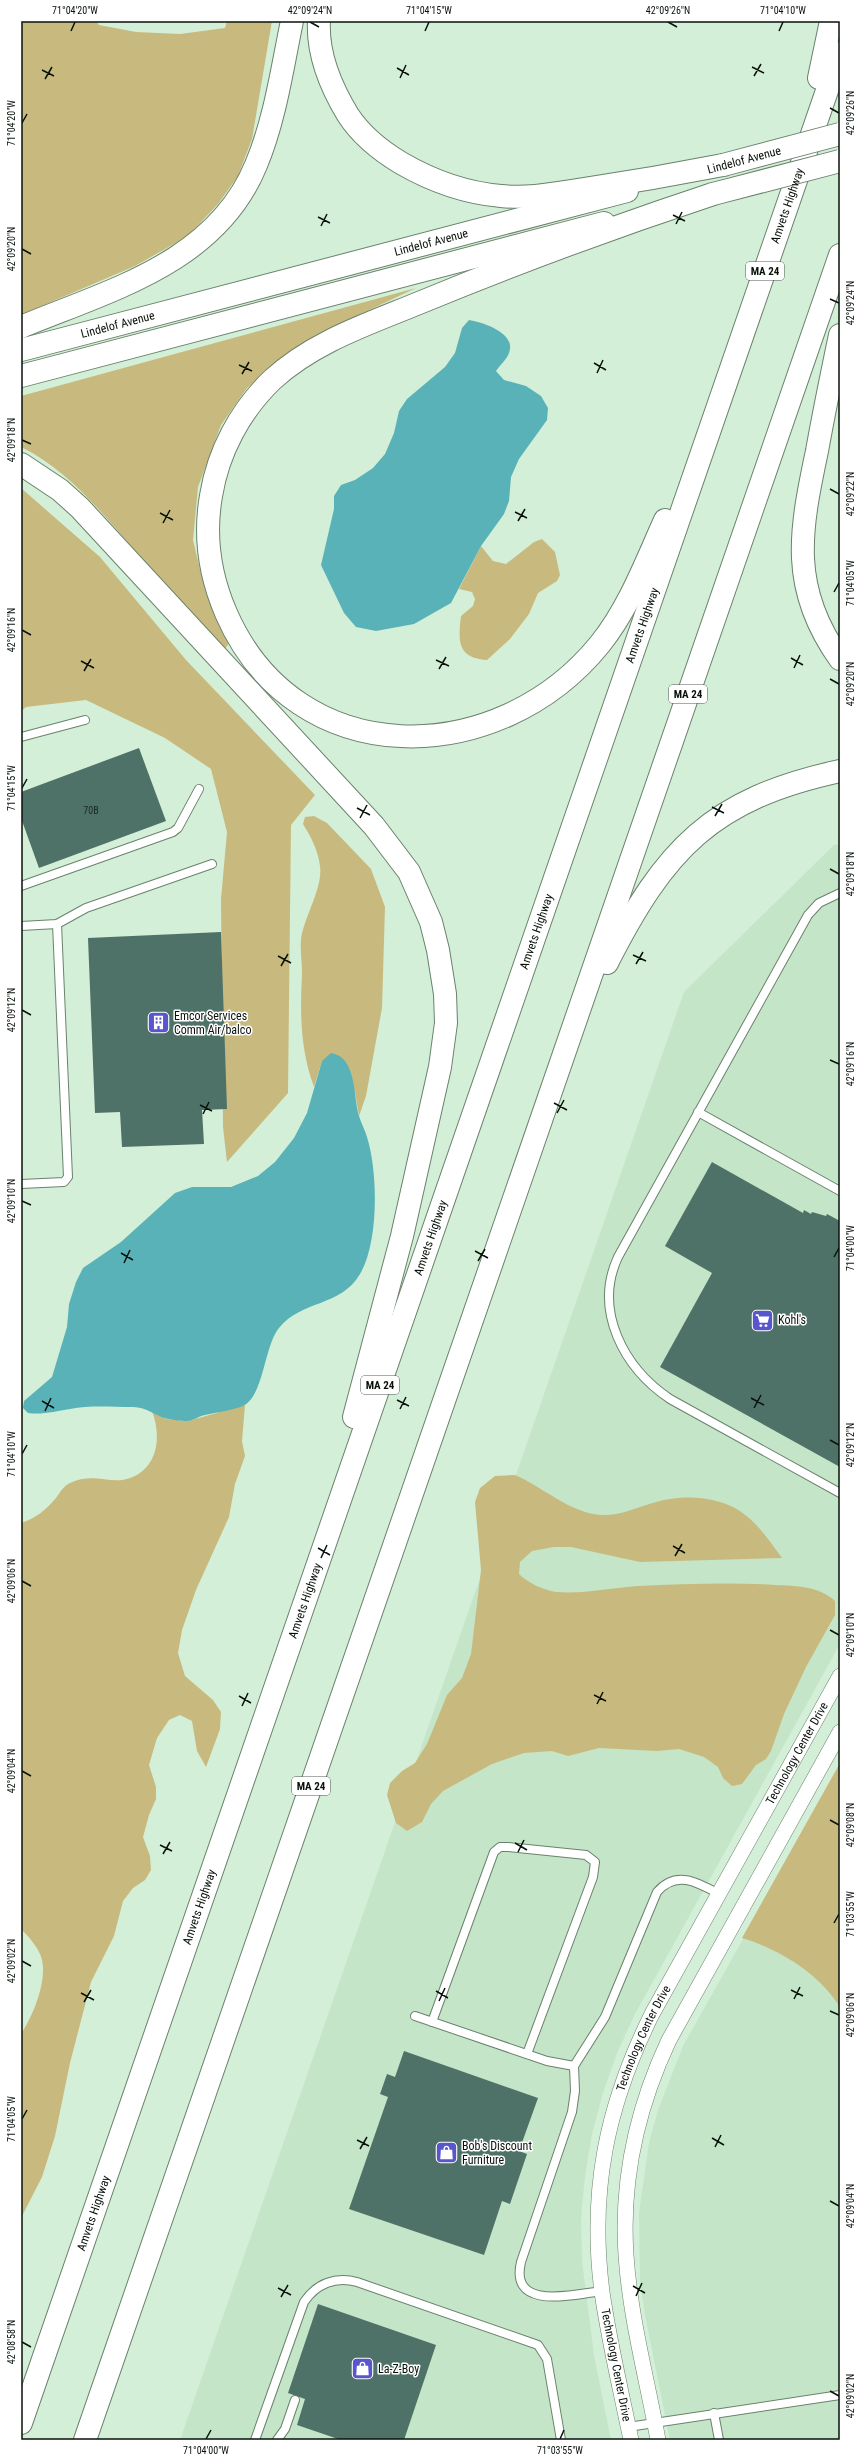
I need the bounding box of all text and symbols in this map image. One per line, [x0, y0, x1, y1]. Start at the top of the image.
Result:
text: 71°04'20"W [52, 5, 98, 16]
text: 42°09'24"N [288, 5, 332, 16]
text: 71°04'15"W [406, 5, 452, 16]
text: 42°09'26"N [646, 5, 690, 16]
text: 71°04'10"W [760, 5, 806, 16]
text: 42°09'26"N [845, 91, 856, 135]
text: 71°04'20"W [6, 100, 17, 146]
street label: Lindelof Avenue [706, 143, 783, 177]
street label: Amvets Highway [768, 166, 807, 245]
street label: Lindelof Avenue [393, 226, 470, 259]
text: 42°09'20"N [6, 227, 17, 271]
road number: MA 24 [746, 262, 784, 280]
text: 42°09'24"N [845, 281, 856, 325]
street label: Lindelof Avenue [79, 308, 157, 341]
text: 42°09'18"N [6, 418, 17, 462]
text: 42°09'22"N [845, 472, 856, 516]
text: 71°04'05"W [845, 560, 856, 606]
street label: Amvets Highway [623, 586, 662, 665]
text: 42°09'16"N [6, 608, 17, 652]
text: 42°09'20"N [845, 662, 856, 706]
road number: MA 24 [669, 685, 707, 703]
text: 71°04'15"W [6, 765, 17, 811]
house number: 70B [83, 805, 99, 816]
text: 42°09'18"N [845, 852, 856, 896]
street label: Amvets Highway [517, 892, 556, 971]
text: 42°09'12"N [6, 988, 17, 1032]
place label: Emcor Services Comm Air/balco [174, 1009, 251, 1037]
building icon: Emcor Services Comm Air/balco [145, 1010, 171, 1036]
text: 42°09'16"N [845, 1042, 856, 1086]
text: 42°09'10"N [6, 1179, 17, 1223]
street label: Amvets Highway [411, 1198, 450, 1277]
text: 71°04'00"W [845, 1225, 856, 1271]
supermarket icon: Kohl's [750, 1307, 776, 1333]
place label: Kohl's [778, 1313, 806, 1327]
road number: MA 24 [361, 1376, 399, 1394]
text: 42°09'12"N [845, 1423, 856, 1467]
text: 71°04'10"W [6, 1431, 17, 1477]
text: 42°09'06"N [6, 1559, 17, 1603]
street label: Amvets Highway [286, 1561, 325, 1640]
text: 42°09'10"N [845, 1613, 856, 1657]
street label: Technology Center Drive [763, 1699, 831, 1807]
text: 42°09'04"N [6, 1749, 17, 1793]
road number: MA 24 [292, 1777, 330, 1795]
text: 42°09'08"N [845, 1803, 856, 1847]
street label: Amvets Highway [180, 1867, 219, 1947]
text: 71°03'55"W [845, 1891, 856, 1937]
text: 42°09'02"N [6, 1939, 17, 1983]
street label: Technology Center Drive [614, 1983, 674, 2093]
text: 42°09'06"N [845, 1993, 856, 2037]
text: 71°04'05"W [6, 2096, 17, 2142]
place label: Bob's Discount Furniture [462, 2139, 532, 2167]
shop icon: Bob's Discount Furniture [433, 2140, 459, 2166]
street label: Amvets Highway [74, 2174, 113, 2253]
text: 42°09'04"N [845, 2184, 856, 2228]
street label: Technology Center Drive [598, 2307, 634, 2423]
text: 42°08'58"N [6, 2320, 17, 2364]
shop icon: La-Z-Boy [349, 2356, 375, 2382]
place label: La-Z-Boy [378, 2362, 419, 2376]
text: 42°09'02"N [845, 2374, 856, 2418]
text: 71°04'00"W [183, 2445, 229, 2456]
text: 71°03'55"W [537, 2445, 583, 2456]

